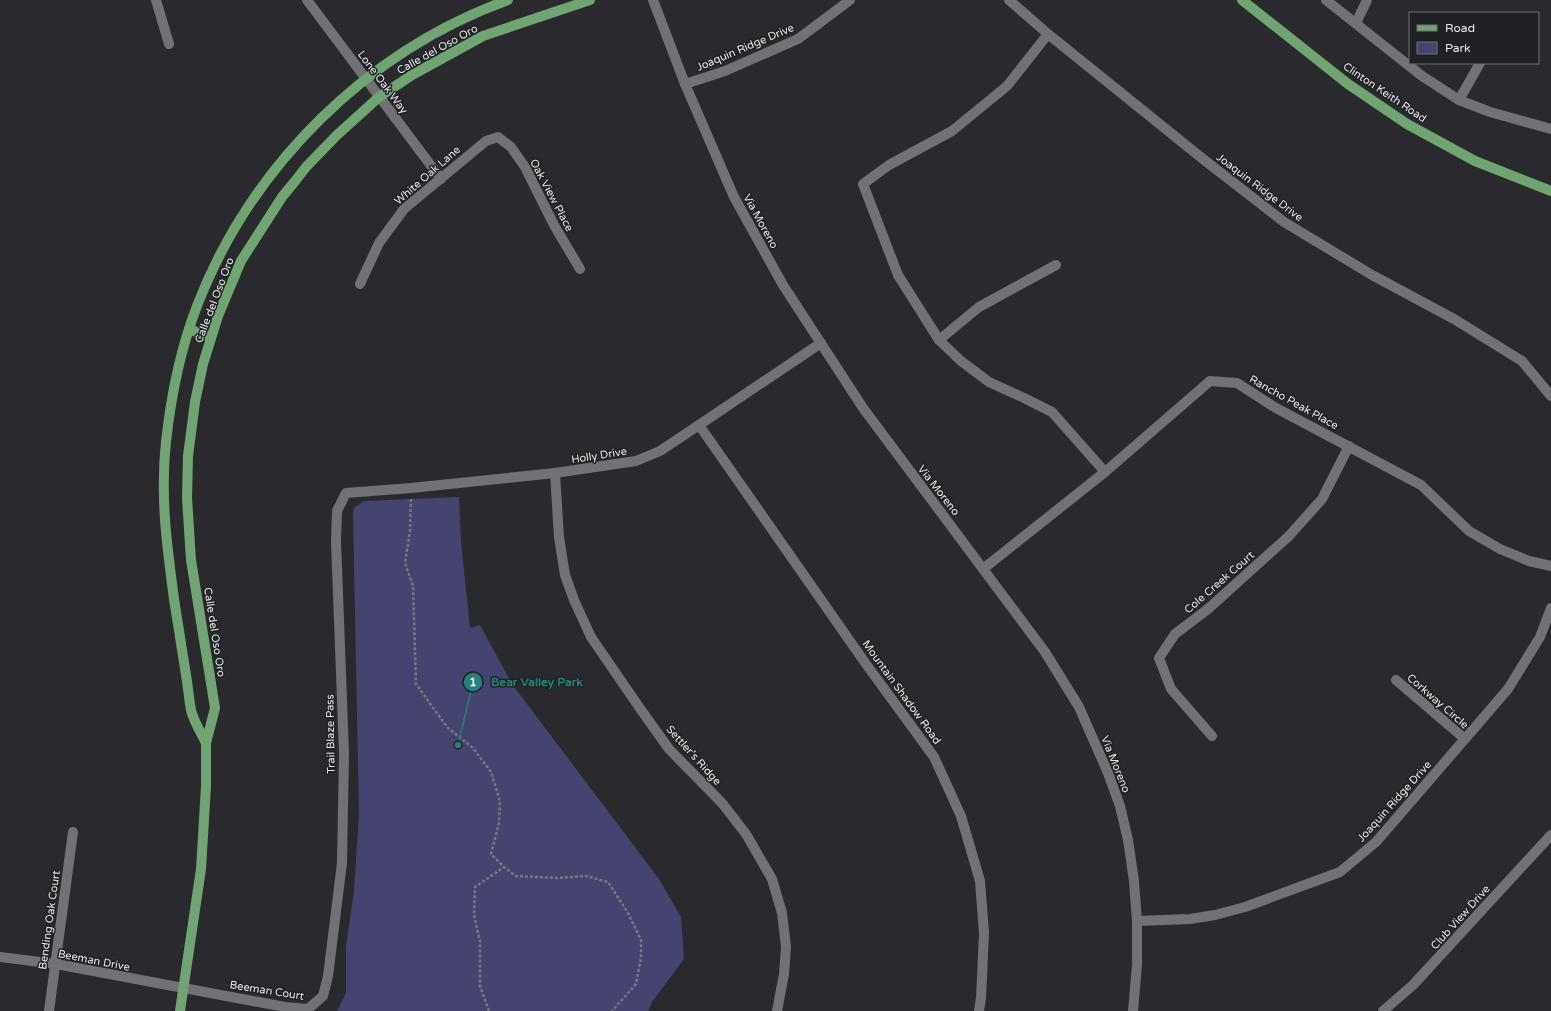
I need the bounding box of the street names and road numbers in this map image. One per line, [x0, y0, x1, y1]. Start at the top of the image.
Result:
street label: Joaquin Ridge Drive [695, 21, 796, 74]
street label: Calle del Oso Oro [395, 22, 480, 77]
street label: Lone Oak Way [355, 48, 411, 116]
street label: Clinton Keith Road [1341, 60, 1429, 125]
street label: White Oak Lane [392, 143, 463, 208]
street label: Joaquin Ridge Drive [1214, 151, 1305, 224]
street label: Oak View Place [527, 157, 576, 234]
street label: Via Moreno [740, 192, 781, 251]
street label: Calle del Oso Oro [192, 255, 237, 345]
street label: Rancho Peak Place [1247, 373, 1340, 432]
street label: Holly Drive [570, 445, 628, 466]
street label: Via Moreno [915, 463, 962, 518]
street label: Cole Creek Court [1182, 549, 1257, 616]
street label: Calle del Oso Oro [201, 586, 228, 678]
street label: Mountain Shadow Road [859, 638, 944, 747]
street label: Corkway Circle [1404, 671, 1471, 732]
street label: Trail Blaze Pass [323, 694, 338, 774]
street label: Settler's Ridge [663, 723, 724, 788]
street label: Via Moreno [1098, 734, 1133, 795]
street label: Joaquin Ridge Drive [1355, 758, 1434, 845]
street label: Bending Oak Court [36, 870, 63, 970]
street label: Club View Drive [1428, 883, 1493, 952]
street label: Beeman Drive [57, 947, 131, 974]
street label: Beeman Court [229, 978, 305, 1003]

